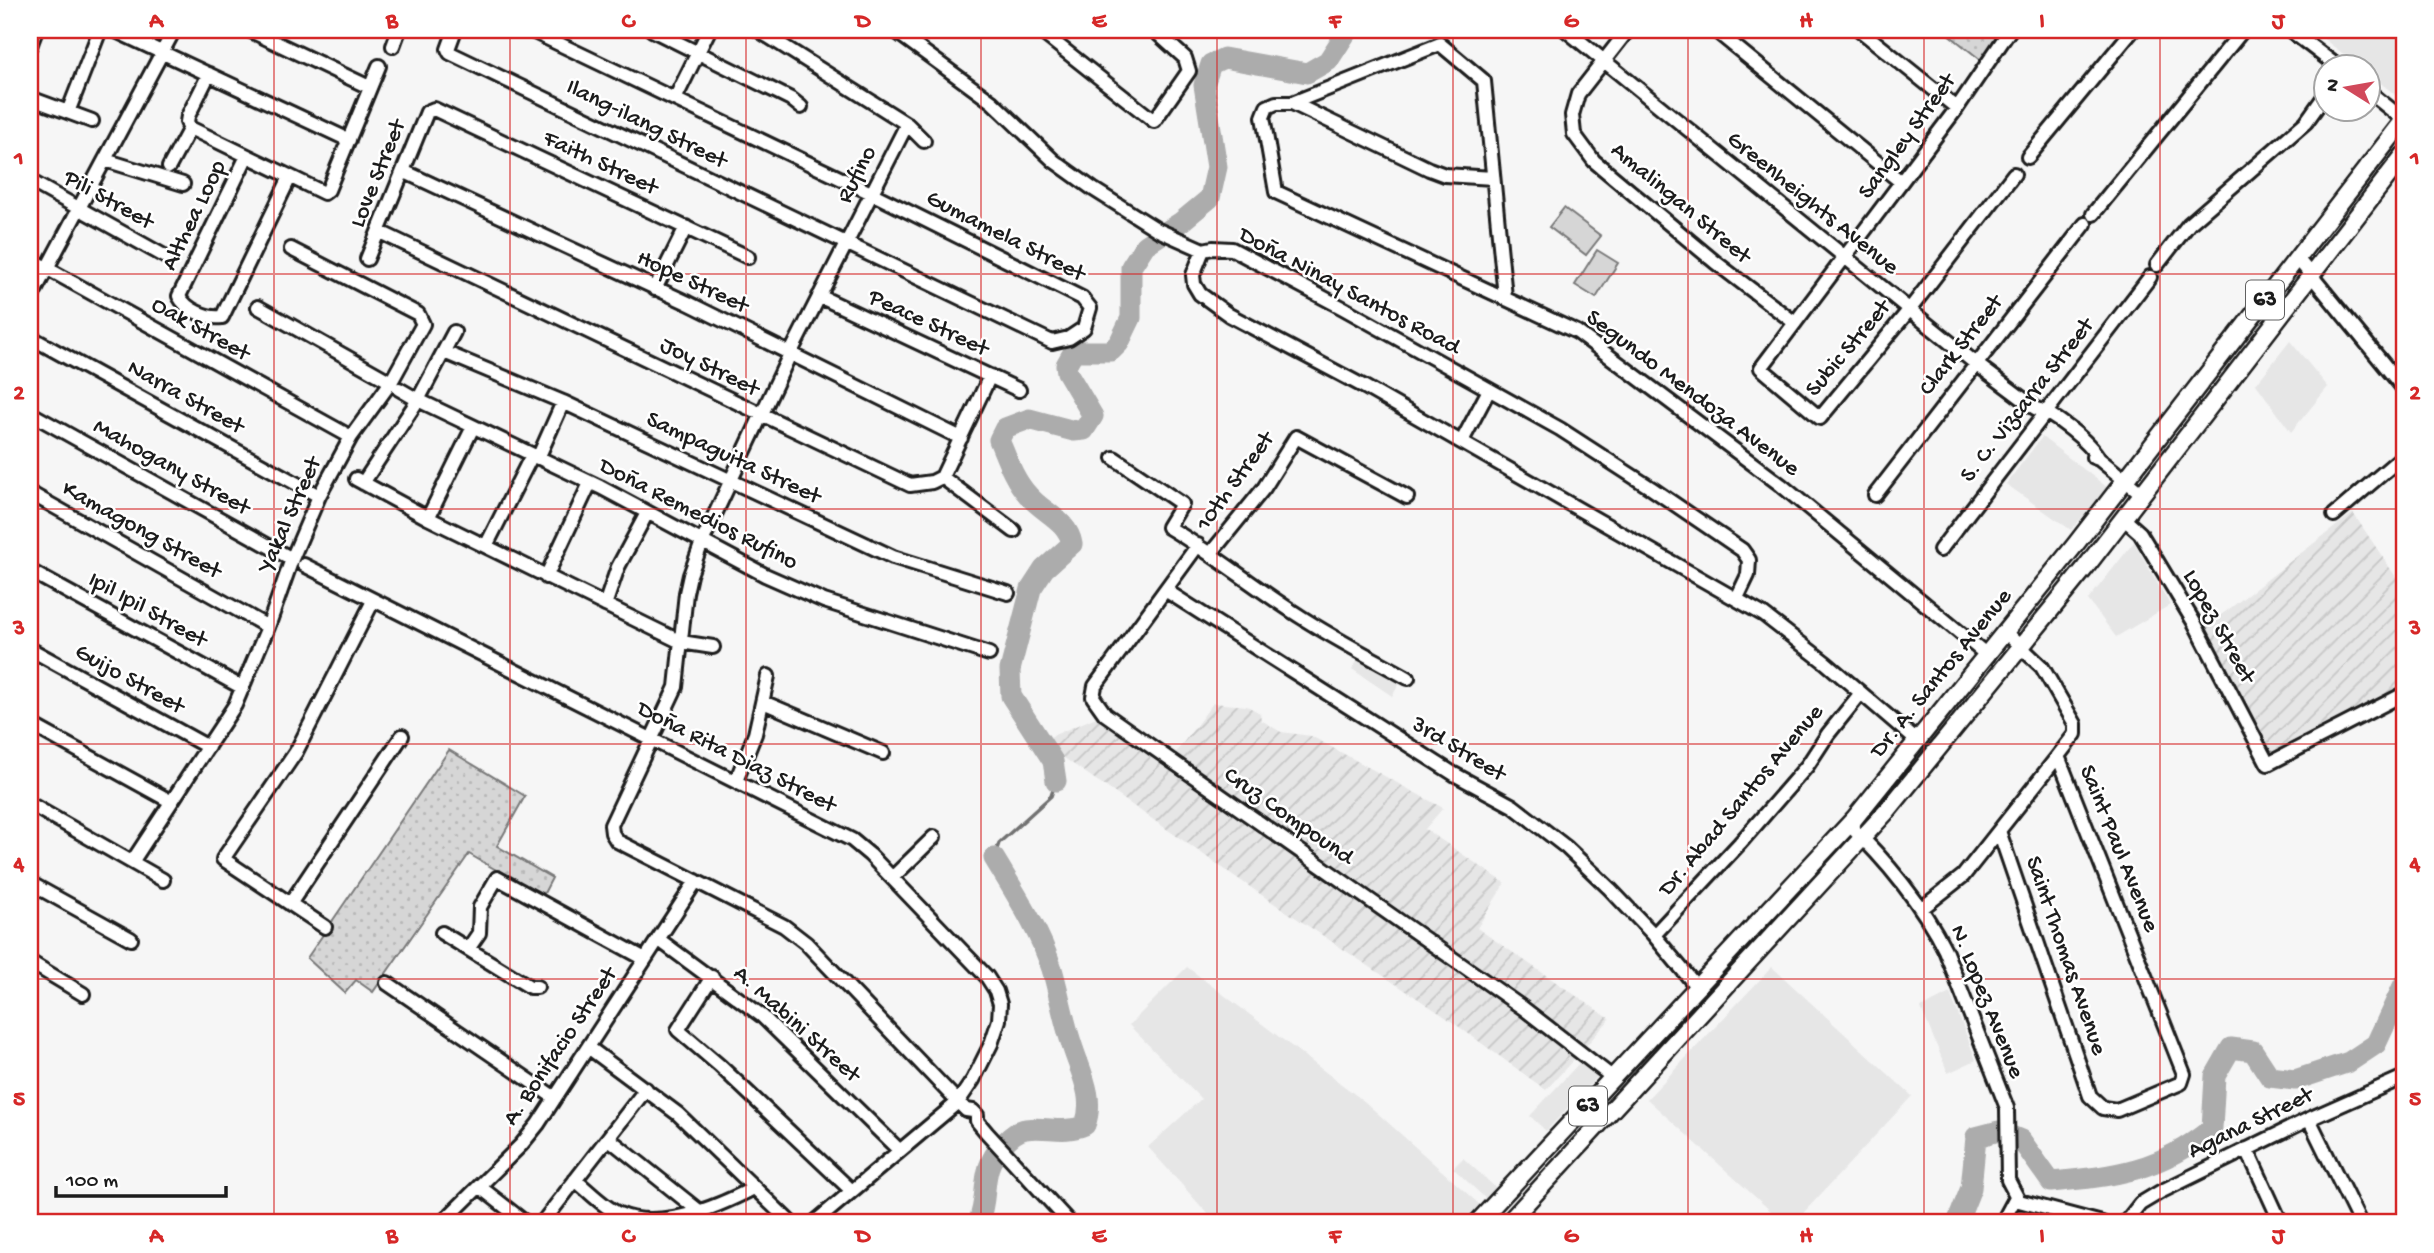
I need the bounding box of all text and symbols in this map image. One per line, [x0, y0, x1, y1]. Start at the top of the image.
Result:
text: A [148, 9, 164, 36]
text: B [385, 9, 399, 36]
text: C [622, 9, 637, 36]
text: D [854, 9, 872, 36]
text: E [1092, 9, 1108, 36]
text: F [1328, 9, 1343, 36]
text: G [1564, 9, 1580, 36]
text: H [1799, 9, 1813, 36]
text: I [2039, 9, 2045, 36]
text: J [2271, 9, 2286, 36]
north arrow [2312, 52, 2382, 122]
street label: Sangley Street [1853, 67, 1965, 206]
street label: Ilang-ilang Street [561, 73, 733, 177]
text: N [2321, 77, 2346, 94]
street label: Love Street [344, 114, 415, 232]
street label: Faith Street [537, 124, 664, 204]
street label: Greenheights Avenue [1720, 126, 1904, 283]
street label: Amalingan Street [1604, 137, 1758, 273]
street label: Rufino [831, 142, 885, 208]
text: 1 [13, 146, 24, 173]
text: 1 [2409, 146, 2420, 173]
street label: Althea Loop [156, 156, 234, 276]
street label: Pili Street [57, 164, 160, 239]
street label: Gumamela Street [921, 184, 1091, 291]
street label: Doña Ninay Santos Road [1232, 220, 1466, 364]
street label: Hope Street [631, 244, 755, 322]
road number: 63 [2246, 280, 2284, 320]
street label: Peace Street [862, 283, 995, 365]
street label: Clark Street [1913, 288, 2012, 402]
street label: Oak Street [146, 291, 256, 370]
street label: Subic Street [1800, 293, 1899, 404]
street label: Segundo Mendoza Avenue [1579, 304, 1805, 484]
street label: S. C. Vizcarra Street [1955, 311, 2103, 489]
street label: Joy Street [655, 332, 765, 405]
street label: Narra Street [122, 354, 250, 443]
text: 2 [13, 381, 25, 408]
text: 2 [2409, 381, 2421, 408]
street label: Sampaguita Street [641, 406, 827, 513]
street label: Mahogany Street [87, 413, 257, 524]
street label: 10th Street [1190, 425, 1283, 538]
street label: Yakal Street [252, 451, 330, 579]
street label: Doña Remedios Rufino [592, 451, 802, 578]
street label: Kamagong Street [56, 475, 228, 588]
street label: Lopez Street [2175, 565, 2262, 691]
street label: Ipil Ipil Street [82, 566, 213, 657]
street label: Dr. A. Santos Avenue [1864, 583, 2020, 766]
text: 3 [12, 616, 25, 643]
text: 3 [2408, 616, 2421, 643]
street label: Guijo Street [69, 638, 191, 723]
street label: Doña Rita Diaz Street [630, 694, 842, 822]
street label: Dr. Abad Santos Avenue [1652, 698, 1831, 905]
street label: 3rd Street [1405, 710, 1512, 791]
street label: Cruz Compound [1217, 761, 1360, 874]
street label: Saint Paul Avenue [2071, 761, 2165, 937]
text: 4 [13, 852, 25, 879]
text: 4 [2409, 852, 2421, 879]
street label: Saint Thomas Avenue [2017, 853, 2113, 1060]
street label: N. Lopez Avenue [1942, 921, 2030, 1083]
street label: A. Bonifacio Street [497, 960, 626, 1132]
street label: A. Mabini Street [726, 960, 867, 1091]
street label: Agana Street [2184, 1080, 2320, 1167]
road number: 63 [1569, 1086, 1607, 1126]
text: 5 [13, 1087, 25, 1114]
text: 5 [2409, 1087, 2421, 1114]
scale bar [56, 1155, 226, 1199]
text: 100 m [65, 1170, 118, 1195]
text: A [148, 1224, 164, 1251]
text: B [385, 1224, 399, 1251]
text: C [622, 1224, 637, 1251]
text: D [854, 1224, 872, 1251]
text: E [1092, 1224, 1108, 1251]
text: F [1328, 1224, 1343, 1251]
text: G [1564, 1224, 1580, 1251]
text: H [1799, 1224, 1813, 1251]
text: I [2039, 1224, 2045, 1251]
text: J [2271, 1224, 2286, 1251]

